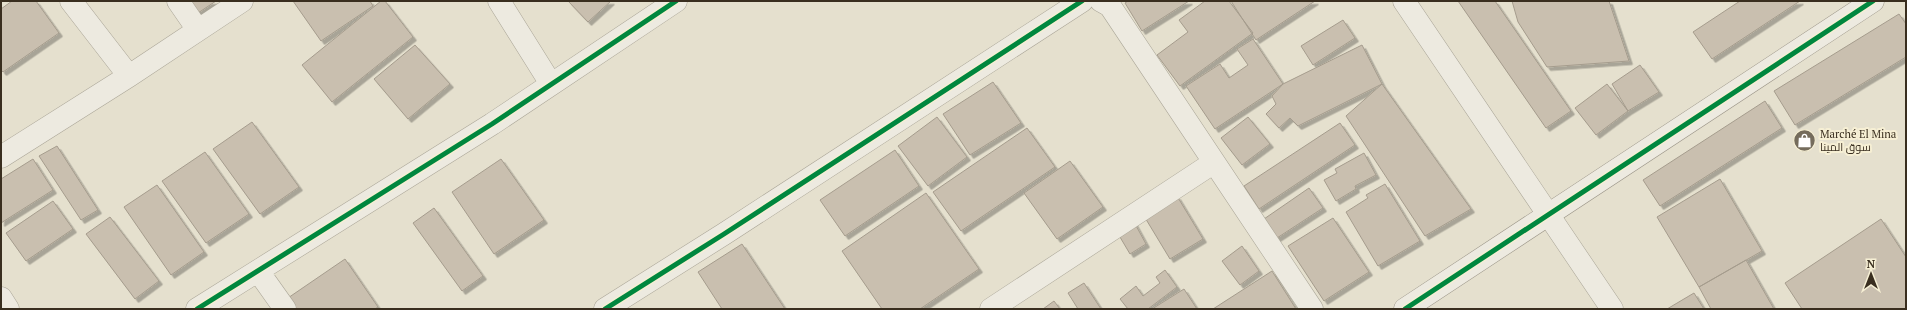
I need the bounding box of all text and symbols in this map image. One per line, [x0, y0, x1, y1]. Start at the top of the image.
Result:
shop icon: Marché El Mina سوق المينا [1792, 127, 1818, 153]
place label: Marché El Mina سوق المينا [1820, 127, 1897, 154]
north arrow [1851, 254, 1891, 294]
text: N [1867, 257, 1876, 271]

